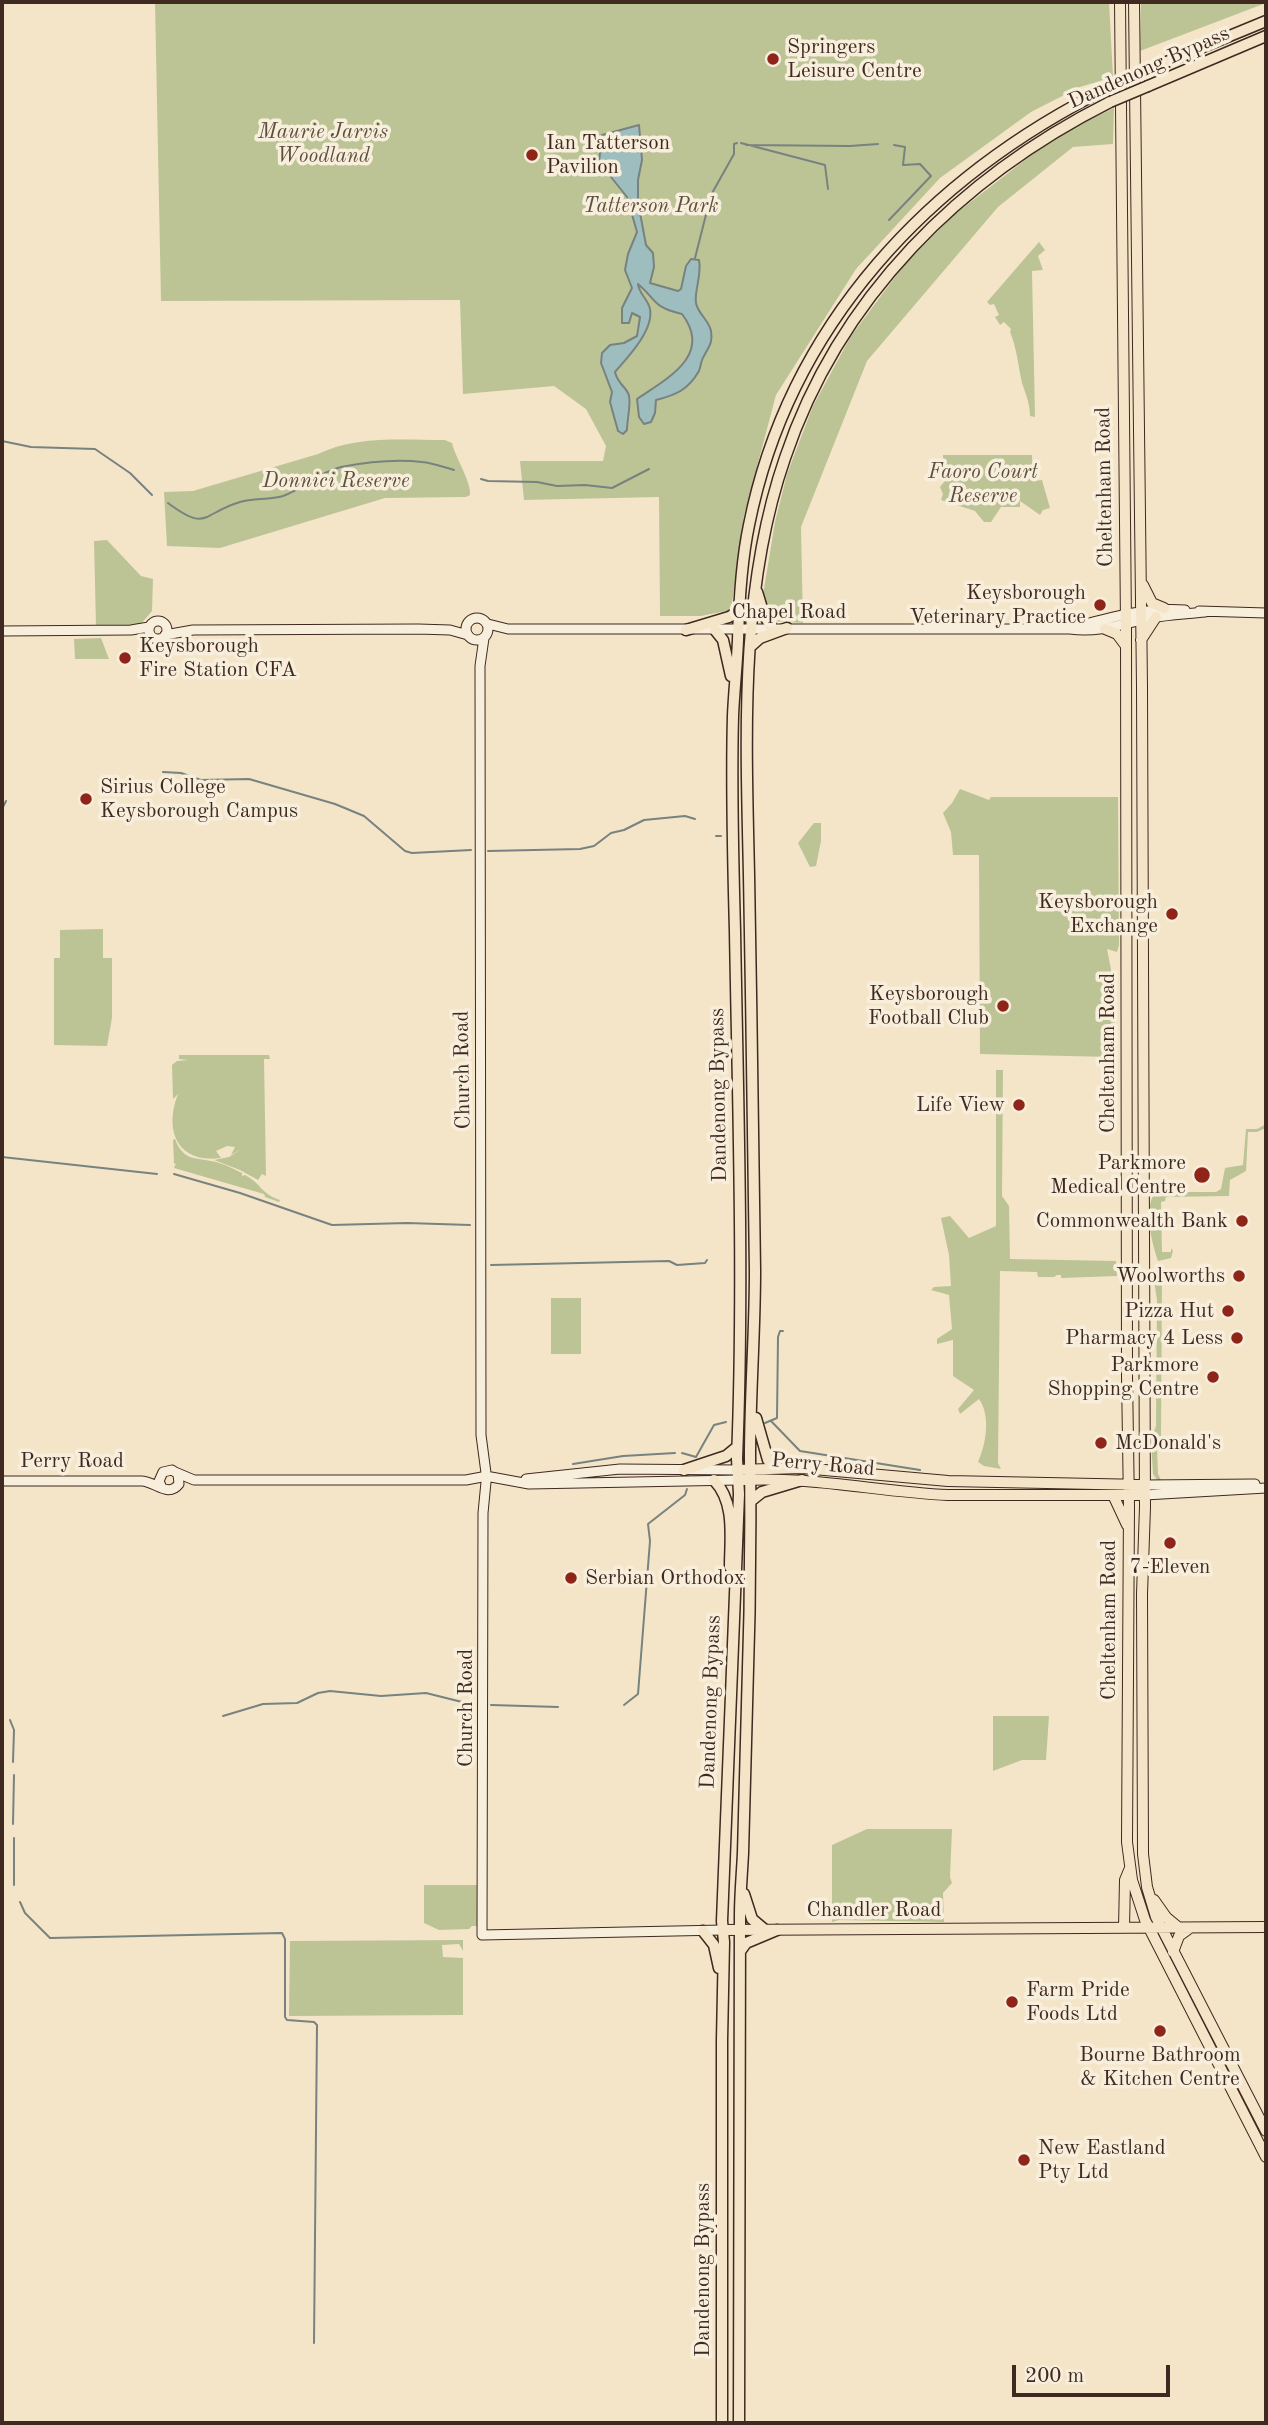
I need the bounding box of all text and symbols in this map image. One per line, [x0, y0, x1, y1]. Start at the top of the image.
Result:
street label: Dandenong Bypass [1064, 21, 1234, 115]
place label: Springers Leisure Centre [787, 34, 922, 84]
marker: Springers Leisure Centre [765, 51, 781, 67]
park label: Maurie Jarvis Woodland [258, 119, 388, 169]
place label: Ian Tatterson Pavilion [546, 130, 670, 180]
marker: Ian Tatterson Pavilion [524, 147, 540, 163]
park label: Tatterson Park [583, 193, 719, 219]
street label: Cheltenham Road [1091, 407, 1119, 567]
park label: Faoro Court Reserve [928, 459, 1038, 509]
park label: Donnici Reserve [263, 468, 409, 494]
place label: Keysborough Veterinary Practice [909, 580, 1086, 630]
marker: Keysborough Veterinary Practice [1092, 597, 1108, 613]
street label: Chapel Road [732, 599, 846, 625]
place label: Keysborough Fire Station CFA [139, 633, 297, 683]
marker: Keysborough Fire Station CFA [117, 650, 133, 666]
place label: Sirius College Keysborough Campus [100, 774, 298, 824]
marker: Sirius College Keysborough Campus [78, 791, 94, 807]
place label: Keysborough Exchange [1038, 889, 1158, 939]
marker: Keysborough Exchange [1164, 906, 1180, 922]
street label: Cheltenham Road [1095, 973, 1121, 1133]
place label: Keysborough Football Club [868, 981, 989, 1031]
marker: Keysborough Football Club [995, 998, 1011, 1014]
street label: Dandenong Bypass [705, 1008, 733, 1182]
street label: Church Road [449, 1011, 477, 1129]
place label: Life View [916, 1092, 1005, 1118]
marker: Life View [1011, 1097, 1027, 1113]
place label: Parkmore Medical Centre [1050, 1150, 1186, 1200]
marker: Parkmore Medical Centre [1192, 1165, 1212, 1185]
place label: Commonwealth Bank [1036, 1208, 1228, 1234]
marker: Commonwealth Bank [1234, 1213, 1250, 1229]
place label: Woolworths [1116, 1263, 1225, 1289]
marker: Woolworths [1231, 1268, 1247, 1284]
place label: Pizza Hut [1124, 1298, 1214, 1324]
marker: Pizza Hut [1220, 1303, 1236, 1319]
place label: Pharmacy 4 Less [1065, 1325, 1223, 1351]
marker: Pharmacy 4 Less [1229, 1330, 1245, 1346]
place label: Parkmore Shopping Centre [1047, 1352, 1199, 1402]
marker: Parkmore Shopping Centre [1205, 1369, 1221, 1385]
place label: McDonald's [1115, 1430, 1221, 1456]
marker: McDonald's [1093, 1435, 1109, 1451]
street label: Perry Road [20, 1448, 124, 1474]
street label: Perry Road [770, 1448, 876, 1482]
marker: 7-Eleven [1162, 1535, 1178, 1551]
street label: Cheltenham Road [1096, 1540, 1122, 1700]
place label: 7-Eleven [1130, 1554, 1210, 1580]
place label: Serbian Orthodox [585, 1565, 745, 1591]
marker: Serbian Orthodox [563, 1570, 579, 1586]
street label: Dandenong Bypass [695, 1615, 727, 1789]
street label: Church Road [453, 1649, 479, 1767]
street label: Chandler Road [807, 1897, 941, 1923]
place label: Farm Pride Foods Ltd [1026, 1977, 1130, 2027]
marker: Farm Pride Foods Ltd [1004, 1994, 1020, 2010]
marker: Bourne Bathroom & Kitchen Centre [1152, 2023, 1168, 2039]
place label: Bourne Bathroom & Kitchen Centre [1079, 2042, 1241, 2092]
place label: New Eastland Pty Ltd [1038, 2135, 1166, 2185]
marker: New Eastland Pty Ltd [1016, 2152, 1032, 2168]
street label: Dandenong Bypass [690, 2183, 716, 2357]
scale bar [1016, 2352, 1174, 2396]
text: 200 m [1025, 2366, 1084, 2387]

